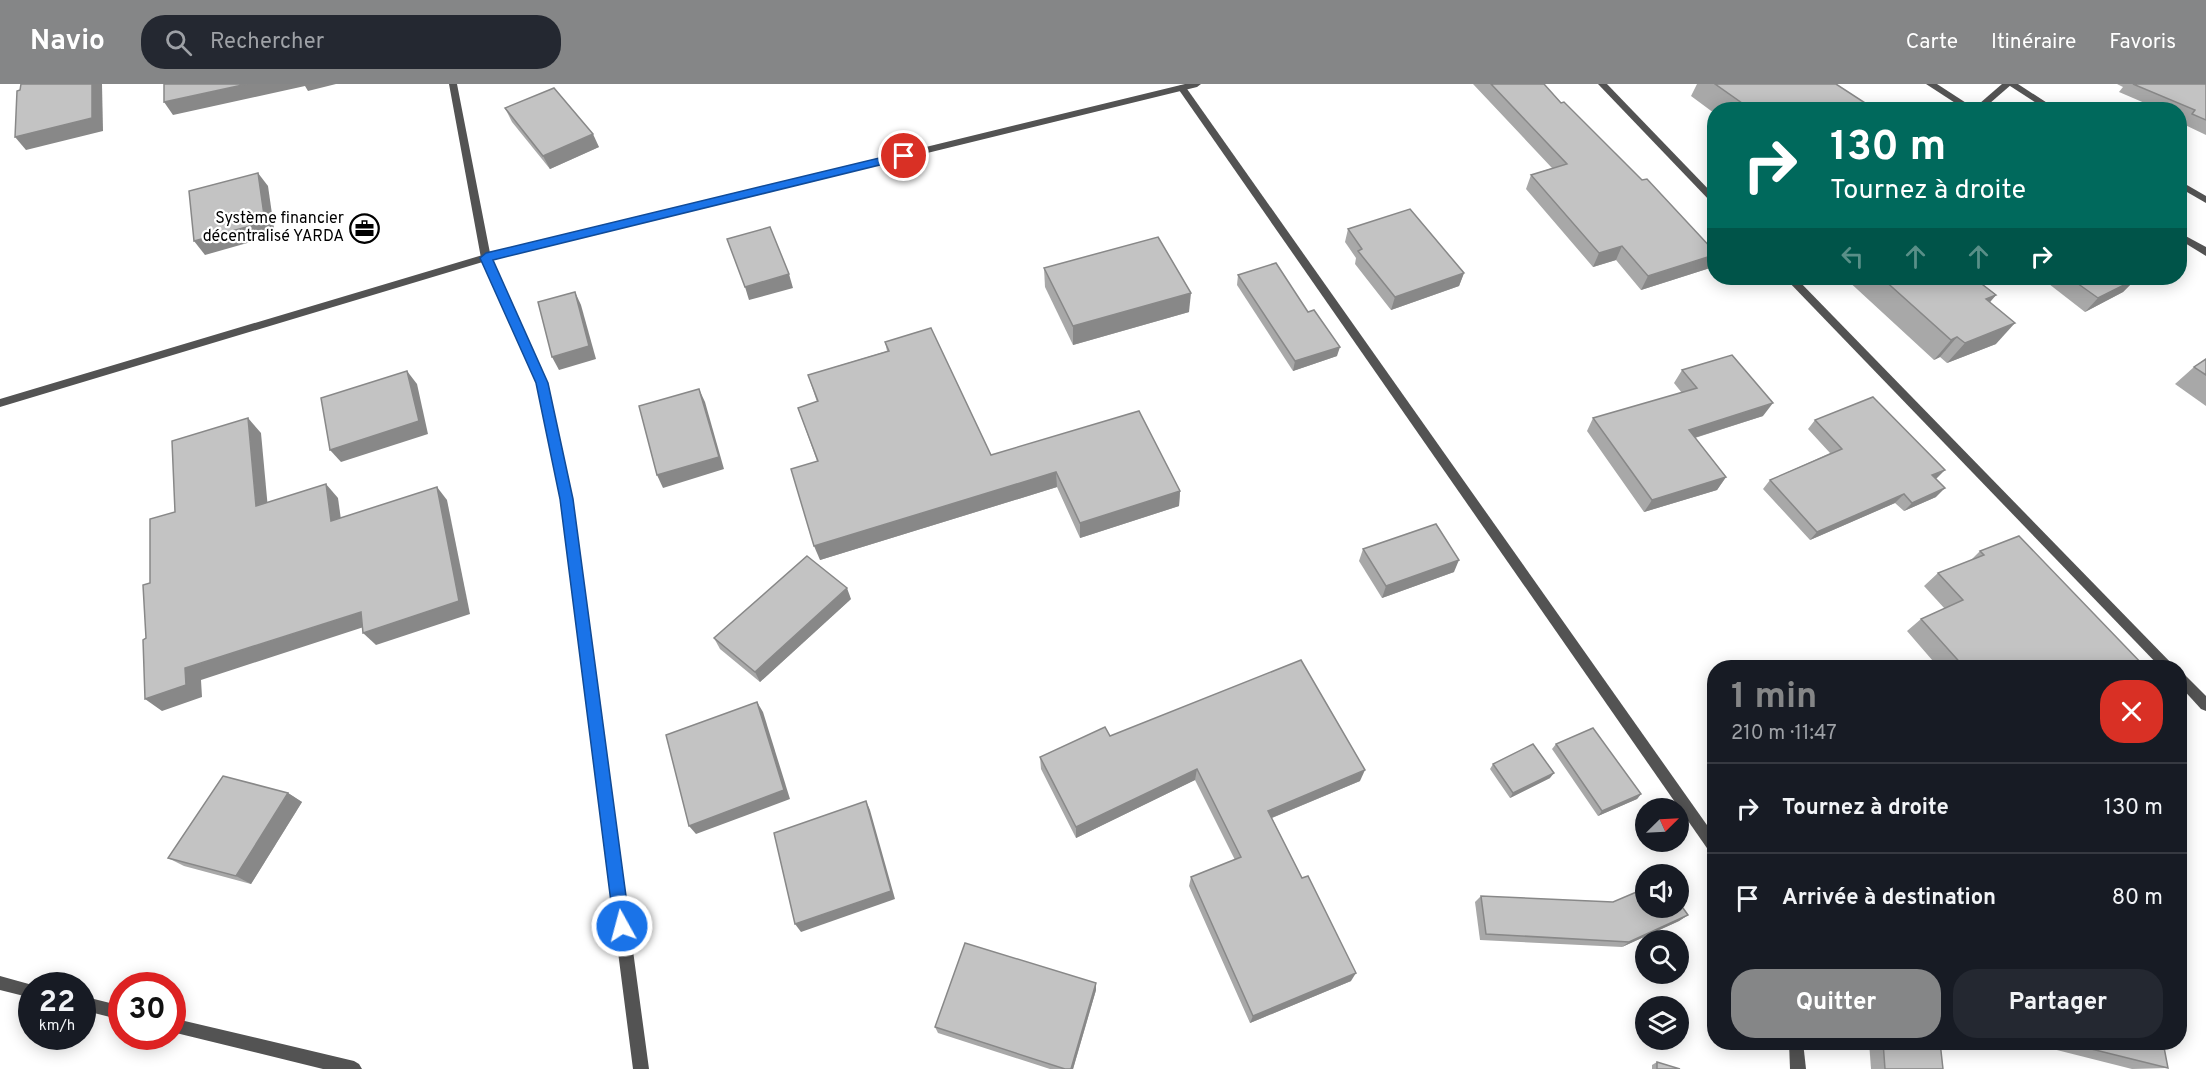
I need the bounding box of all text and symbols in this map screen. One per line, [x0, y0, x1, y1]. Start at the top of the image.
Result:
search box [141, 15, 561, 69]
text: Navio [30, 24, 105, 60]
icon: search [162, 26, 195, 59]
text: Rechercher [210, 29, 324, 56]
text: Carte [1906, 29, 1958, 56]
text: Itinéraire [1991, 29, 2076, 56]
text: Favoris [2109, 29, 2176, 56]
text: 130 m [1830, 122, 1946, 175]
icon: right [1731, 126, 1809, 204]
pin [878, 130, 929, 181]
icon: arrive [887, 139, 920, 172]
text: Tournez à droite [1830, 174, 2026, 208]
place label: Système financier décentralisé YARDA [203, 209, 344, 247]
office icon: Système financier décentralisé YARDA [349, 212, 381, 244]
icon: left [1836, 240, 1869, 273]
icon: ahead [1899, 240, 1932, 273]
icon: ahead [1962, 240, 1995, 273]
icon: right [2025, 240, 2058, 273]
text: 1 min [1731, 675, 1817, 721]
button: close [2100, 680, 2163, 743]
text: 210 m · 11:47 [1731, 721, 1837, 747]
icon: right [1731, 792, 1764, 825]
text: Tournez à droite [1782, 795, 1949, 822]
text: 130 m [2104, 795, 2163, 822]
north arrow [1635, 798, 1689, 852]
map controls [1635, 798, 1689, 1050]
button: sound [1635, 864, 1689, 918]
icon: arrive [1731, 882, 1764, 915]
text: Arrivée à destination [1782, 885, 1996, 912]
text: 80 m [2112, 885, 2163, 912]
position arrow [590, 894, 654, 958]
button: search [1635, 930, 1689, 984]
button: Quitter [1731, 969, 1941, 1038]
button: Partager [1953, 969, 2163, 1038]
speed limit sign: 30 [108, 972, 186, 1050]
text: 22 [39, 985, 75, 1022]
button: layers [1635, 996, 1689, 1050]
text: km/h [39, 1017, 75, 1036]

